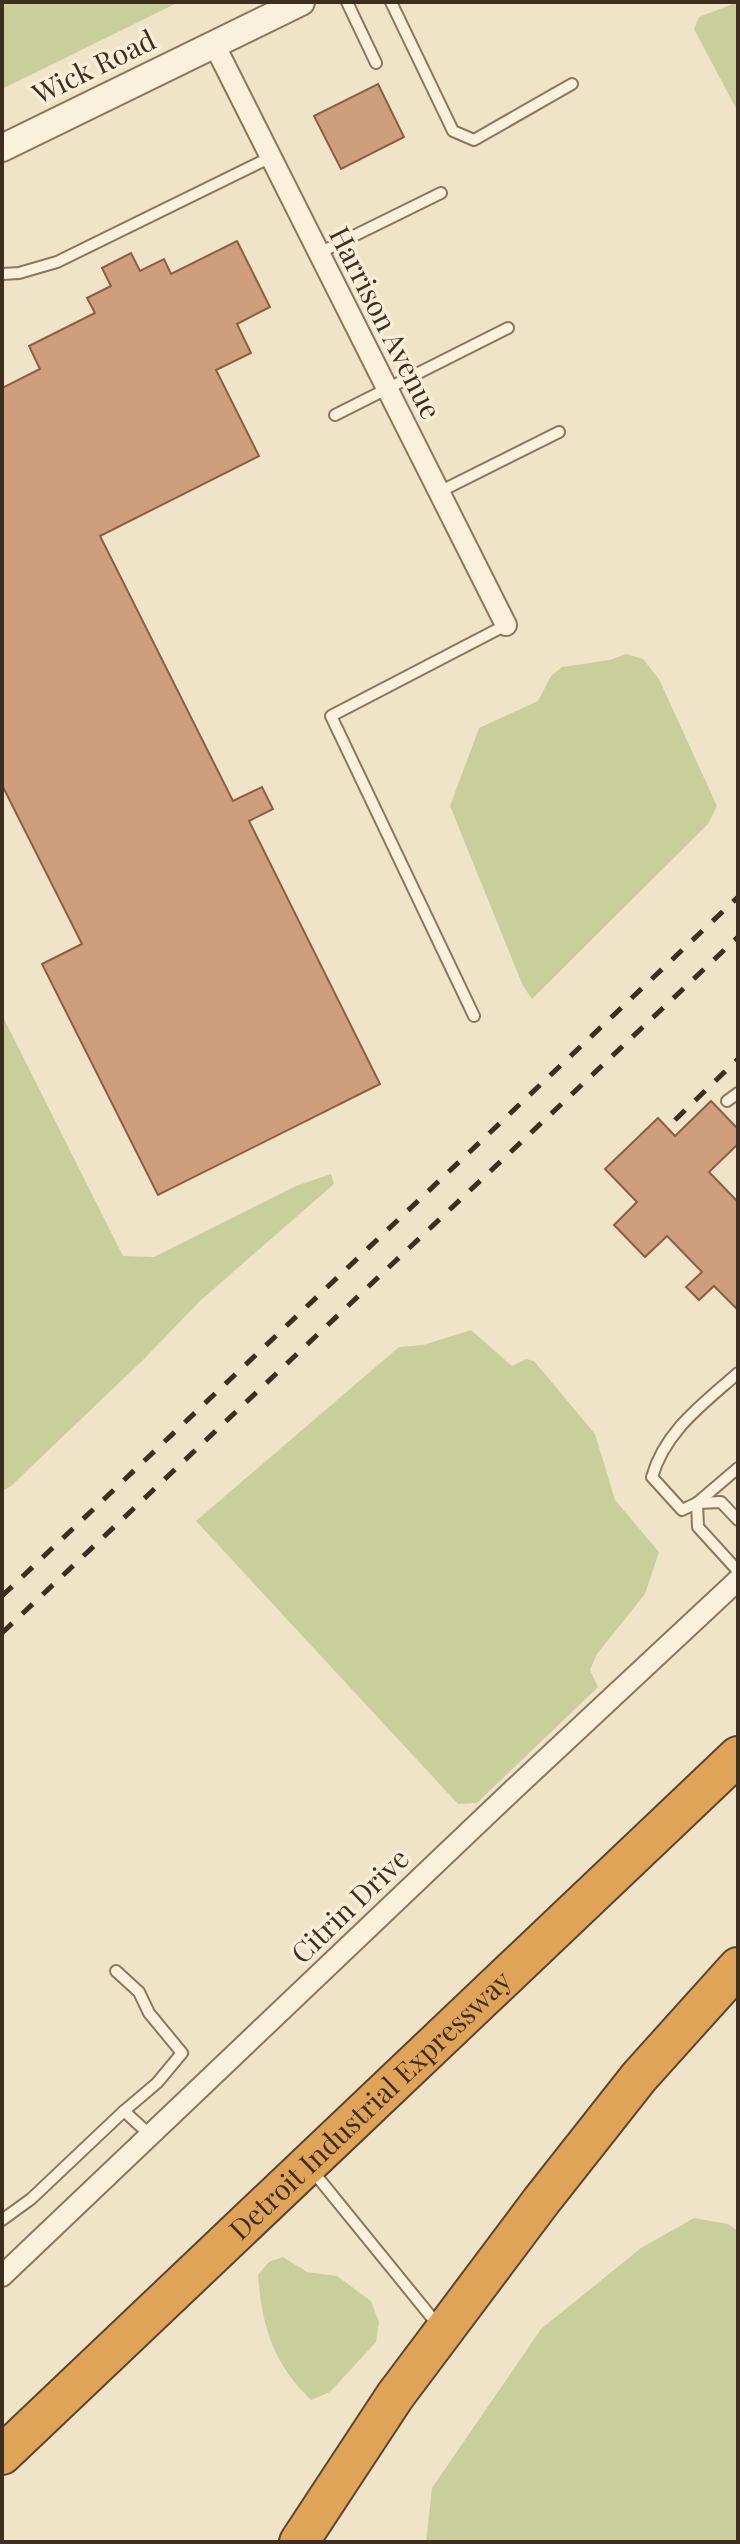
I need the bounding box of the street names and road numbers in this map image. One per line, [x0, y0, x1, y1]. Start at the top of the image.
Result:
street label: Wick Road [25, 20, 161, 112]
street label: Harrison Avenue [322, 220, 451, 425]
street label: Citrin Drive [282, 1839, 416, 1970]
street label: Detroit Industrial Expressway [220, 1961, 518, 2247]

